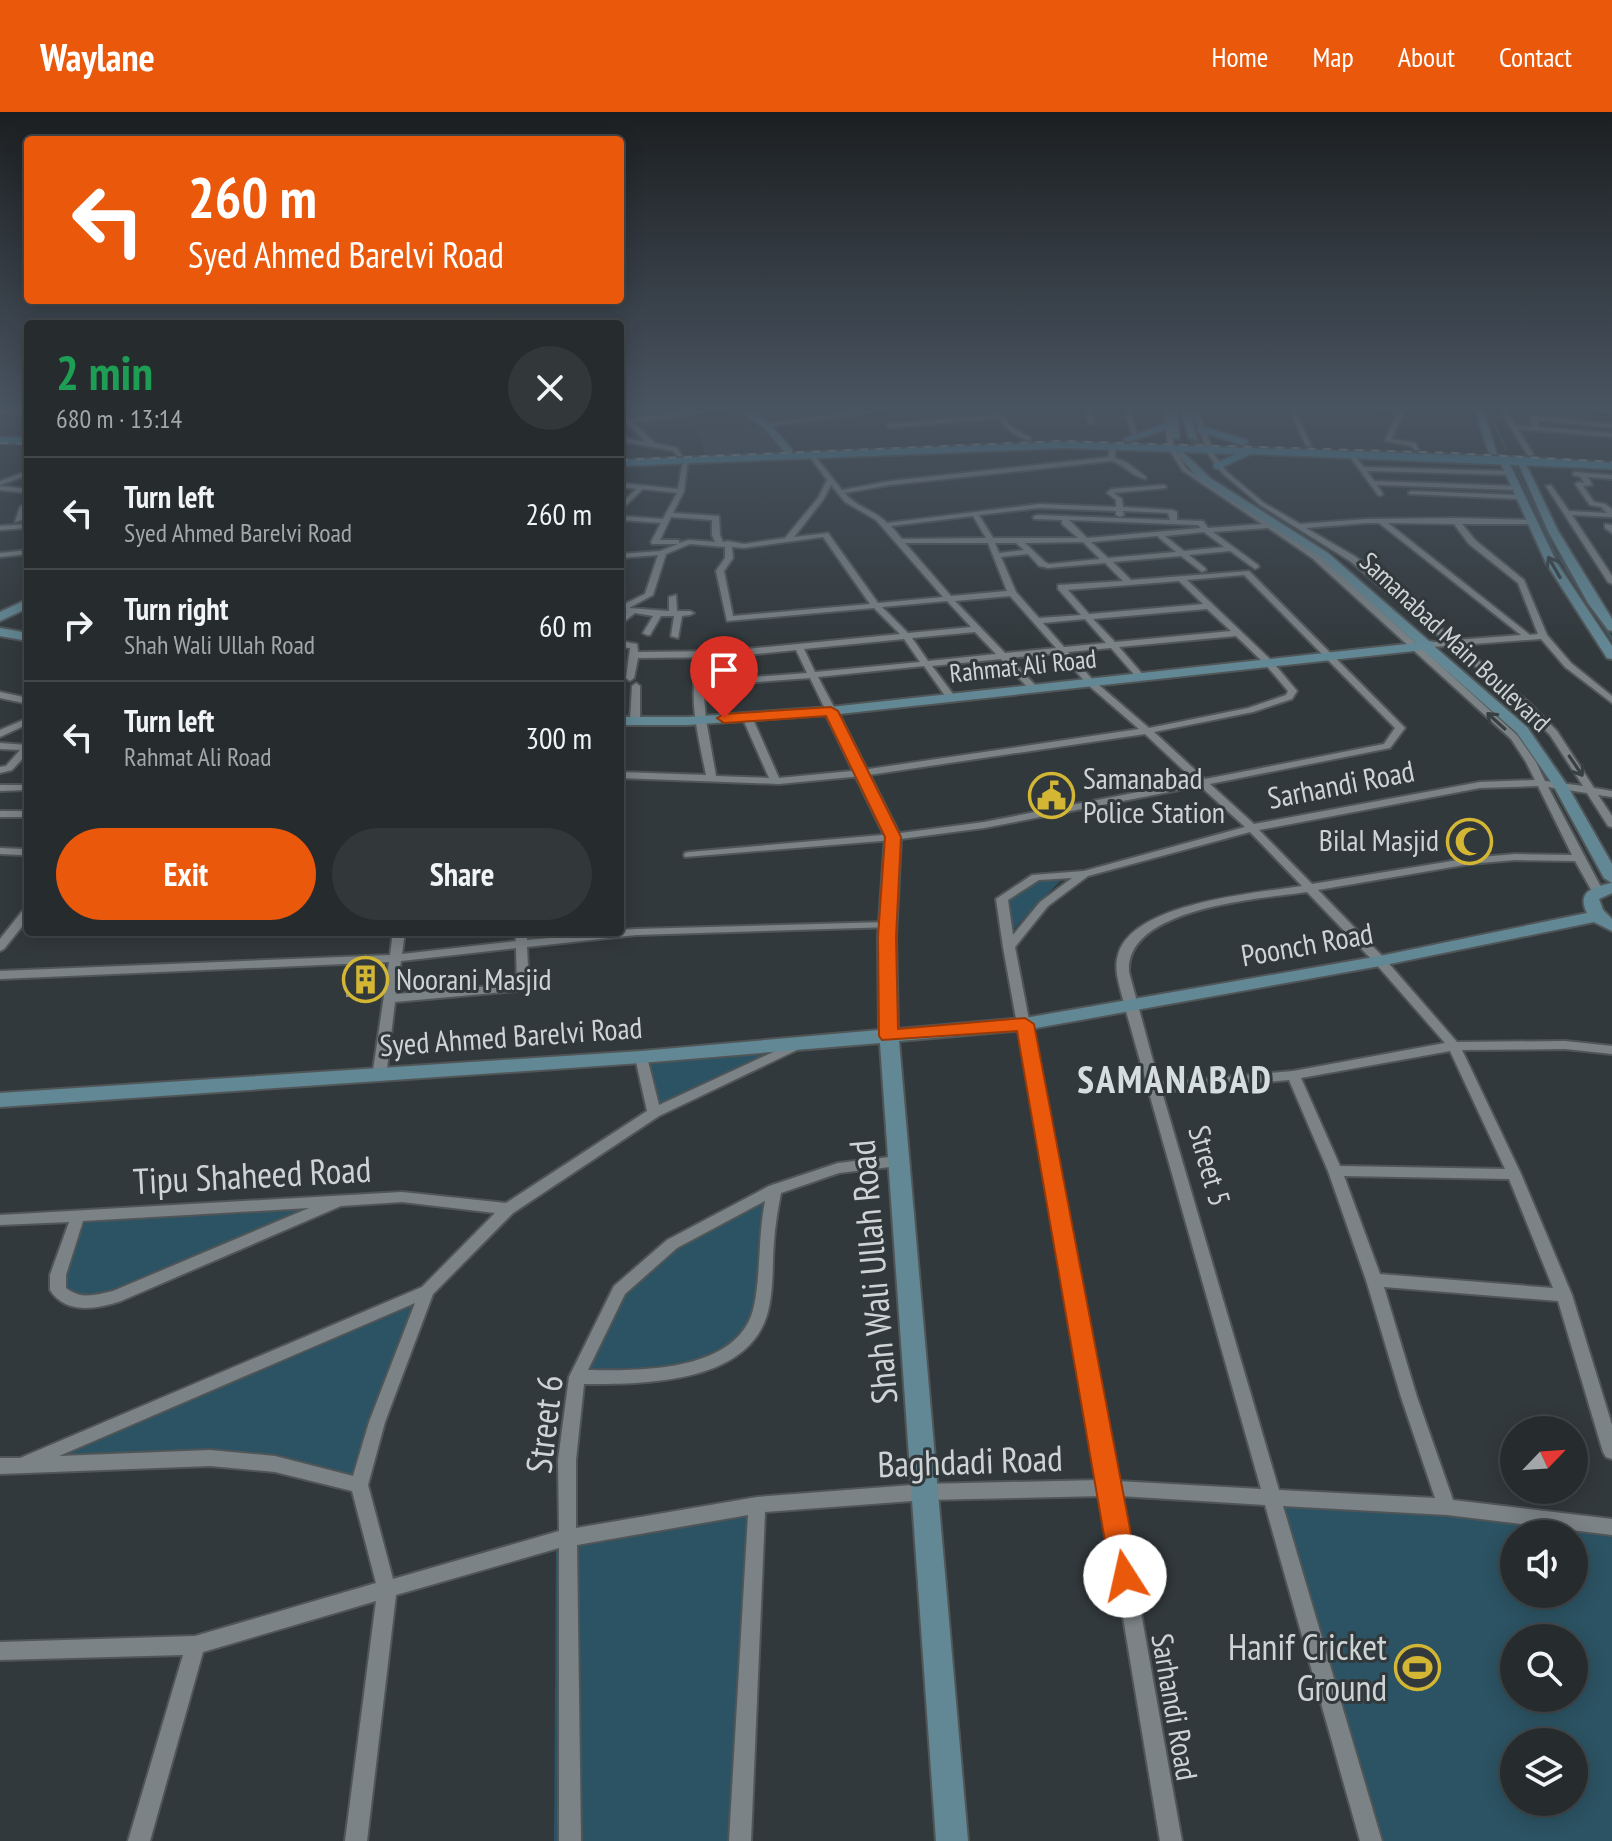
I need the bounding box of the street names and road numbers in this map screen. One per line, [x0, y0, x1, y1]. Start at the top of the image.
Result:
street label: Samanabad Main Boulevard [1353, 545, 1558, 738]
street label: Rahmat Ali Road [948, 641, 1098, 690]
street label: Sarhandi Road [1264, 750, 1417, 817]
street label: Poonch Road [1238, 913, 1376, 974]
street label: Syed Ahmed Barelvi Road [378, 1007, 644, 1064]
street label: Street 5 [1180, 1121, 1240, 1210]
street label: Shah Wali Ullah Road [838, 1138, 907, 1406]
street label: Tipu Shaheed Road [132, 1145, 372, 1204]
street label: Street 6 [514, 1372, 573, 1476]
street label: Baghdadi Road [877, 1434, 1063, 1487]
street label: Sarhandi Road [1143, 1630, 1208, 1783]

